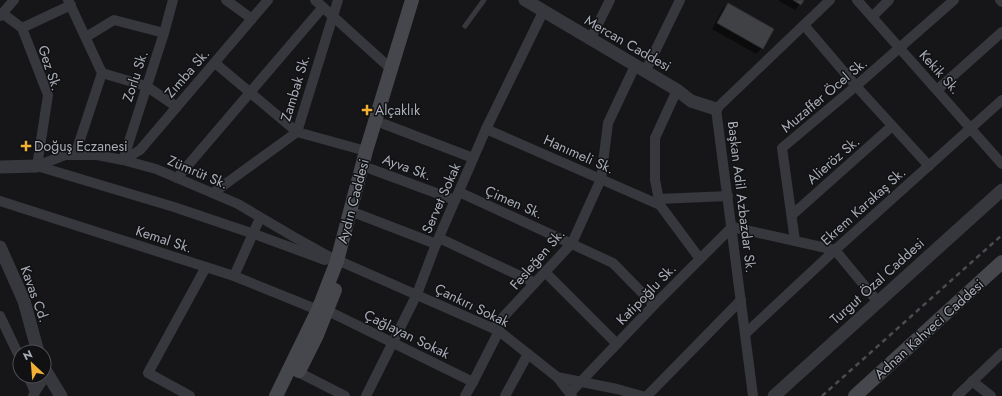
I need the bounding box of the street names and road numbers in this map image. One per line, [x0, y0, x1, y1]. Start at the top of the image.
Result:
street label: Mercan Caddesi [581, 10, 675, 76]
street label: Gez Sk. [33, 43, 67, 93]
street label: Zımba Sk. [160, 44, 214, 102]
street label: Kekik Sk. [915, 45, 965, 99]
street label: Zorlu Sk. [117, 48, 153, 104]
street label: Zambak Sk. [275, 52, 315, 124]
street label: Muzaffer Öcel Sk. [777, 53, 871, 137]
street label: Başkan Adil Azbazdar Sk. [723, 120, 761, 274]
street label: Hanımeli Sk. [540, 130, 618, 178]
street label: Alieröz Sk. [802, 131, 864, 189]
street label: Ayva Sk. [380, 149, 434, 185]
street label: Zümrüt Sk. [165, 150, 231, 194]
street label: Aydın Caddesi [332, 157, 374, 245]
street label: Servet Sokak [417, 159, 466, 236]
street label: Ekrem Karakaş Sk. [816, 162, 910, 250]
street label: Çimen Sk. [482, 180, 546, 224]
street label: Kemal Sk. [133, 220, 195, 258]
street label: Fesleğen Sk. [505, 224, 569, 294]
street label: Turgut Özal Caddesi [825, 233, 929, 329]
street label: Katipoğlu Sk. [612, 259, 680, 329]
street label: Kavas Cd. [15, 263, 55, 325]
street label: Adnan Kahveci Caddesi [870, 274, 988, 384]
street label: Çankırı Sokak [431, 278, 513, 332]
street label: Çağlayan Sokak [361, 305, 454, 364]

